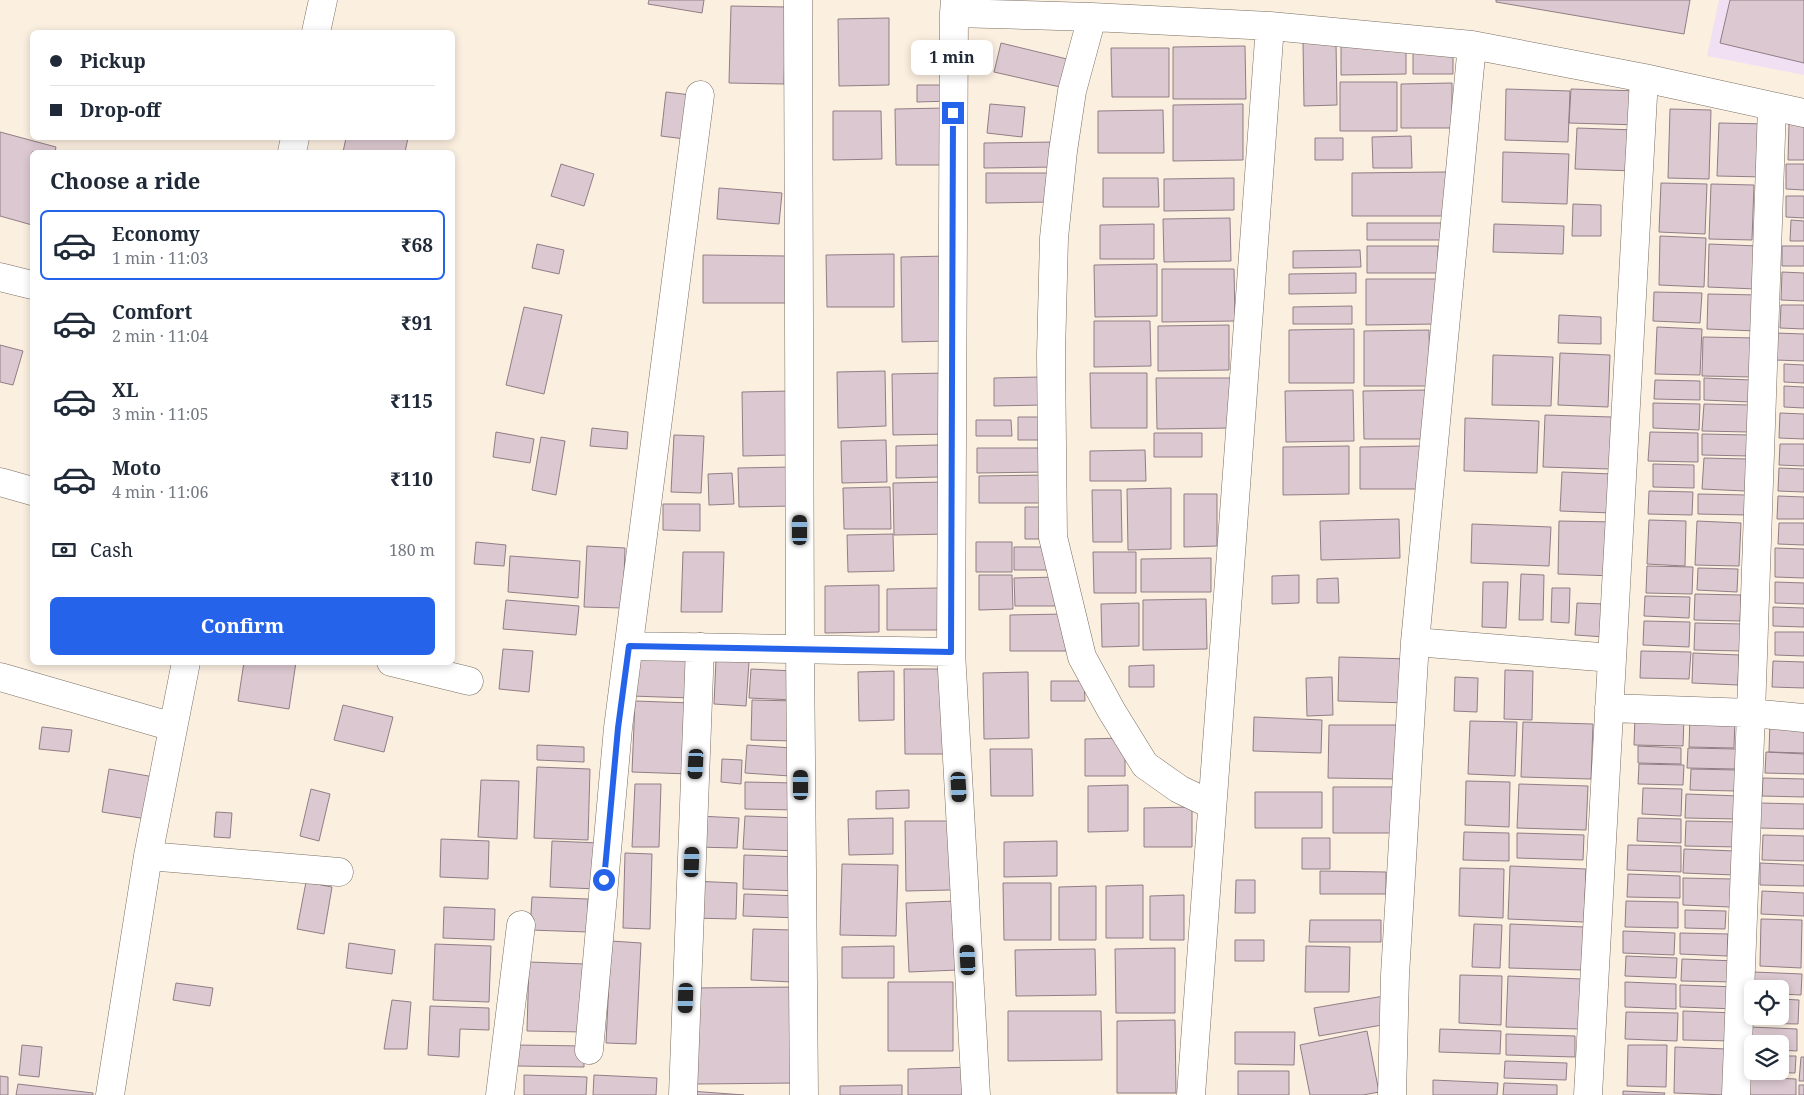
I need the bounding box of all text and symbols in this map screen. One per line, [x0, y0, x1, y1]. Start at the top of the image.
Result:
callout: 1 min [912, 41, 994, 76]
text: 1 min [929, 46, 975, 68]
text: Pickup [80, 48, 146, 74]
text: Drop-off [80, 97, 160, 123]
route end [942, 102, 964, 124]
text: Choose a ride [50, 165, 200, 195]
text: Economy [112, 221, 200, 247]
icon: car [52, 223, 97, 268]
text: ₹68 [401, 232, 433, 258]
text: 1 min · 11:03 [112, 247, 208, 269]
text: Comfort [112, 299, 192, 325]
icon: car [52, 301, 97, 346]
text: ₹91 [401, 310, 433, 336]
text: 2 min · 11:04 [112, 325, 208, 347]
text: XL [112, 377, 138, 403]
icon: car [52, 379, 97, 424]
text: ₹115 [390, 388, 433, 414]
text: 3 min · 11:05 [112, 403, 208, 425]
text: Moto [112, 455, 161, 481]
icon: car [52, 457, 97, 502]
text: ₹110 [390, 466, 433, 492]
text: 4 min · 11:06 [112, 481, 208, 503]
car [792, 515, 807, 545]
icon: cash [50, 536, 78, 564]
text: Cash [90, 537, 133, 563]
text: 180 m [389, 539, 435, 561]
button: Confirm [50, 597, 435, 655]
car [687, 749, 704, 779]
car [793, 770, 808, 800]
car [950, 772, 967, 802]
car [683, 847, 700, 877]
route start [593, 869, 615, 891]
car [959, 945, 976, 975]
map controls [1744, 980, 1789, 1080]
button: locate [1744, 980, 1789, 1025]
car [677, 983, 694, 1013]
button: layers [1744, 1035, 1789, 1080]

